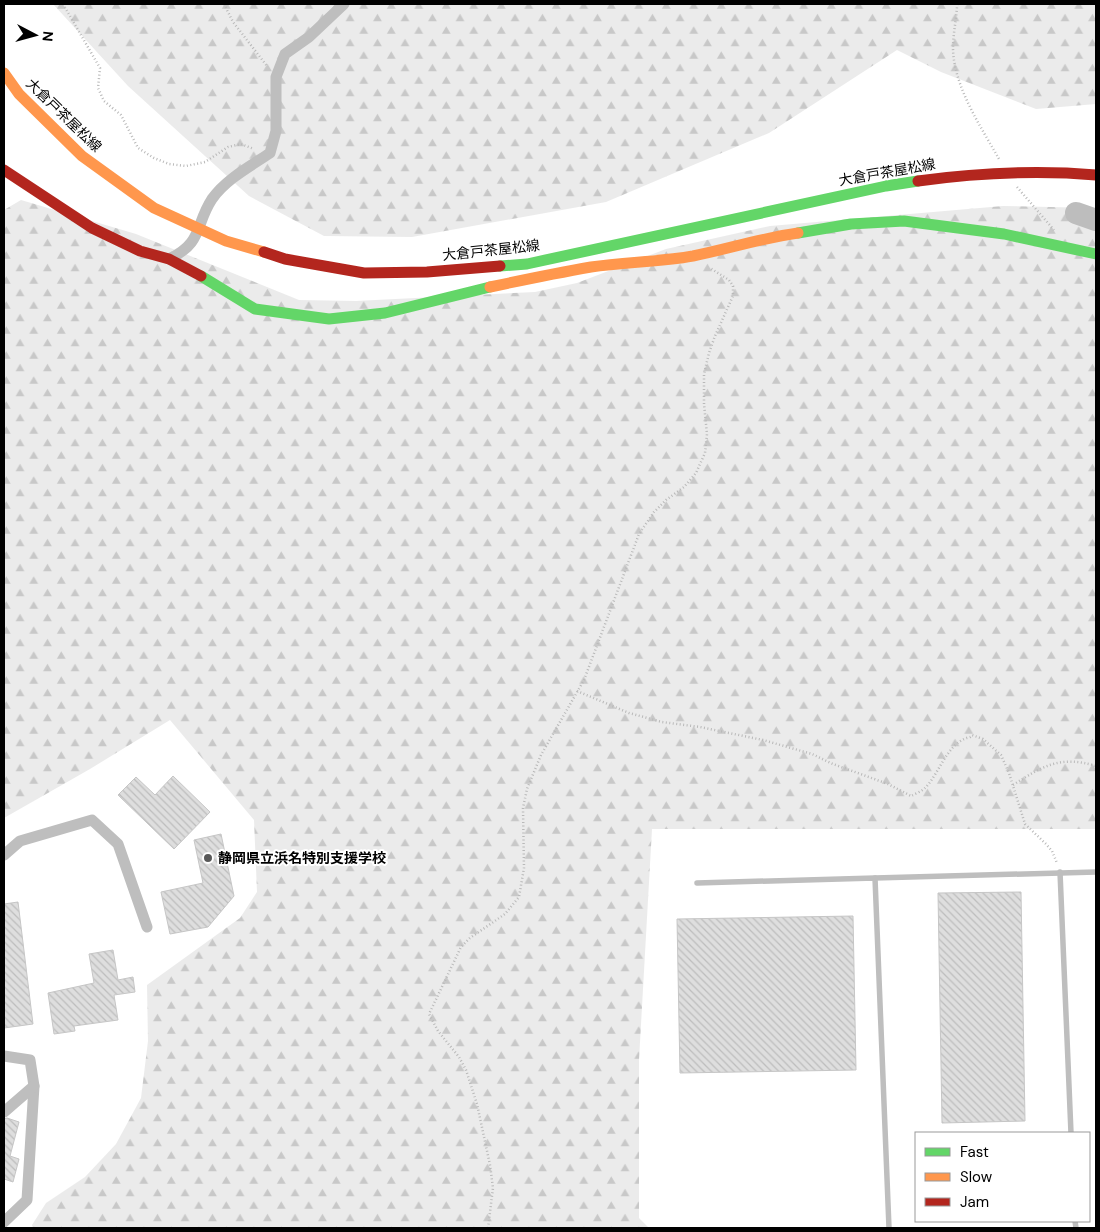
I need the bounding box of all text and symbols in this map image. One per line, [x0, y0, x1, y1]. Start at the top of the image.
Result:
north arrow [10, 10, 60, 60]
text: N [38, 30, 57, 42]
street label: 大倉戸茶屋松線 [23, 74, 105, 156]
street label: 大倉戸茶屋松線 [837, 155, 937, 189]
street label: 大倉戸茶屋松線 [441, 236, 541, 264]
place label: 静岡県立浜名特別支援学校 [218, 849, 386, 867]
marker: 静岡県立浜名特別支援学校 [202, 852, 214, 864]
legend [915, 1132, 1090, 1222]
text: Fast [960, 1142, 989, 1162]
text: Slow [960, 1167, 993, 1187]
text: Jam [960, 1192, 989, 1212]

